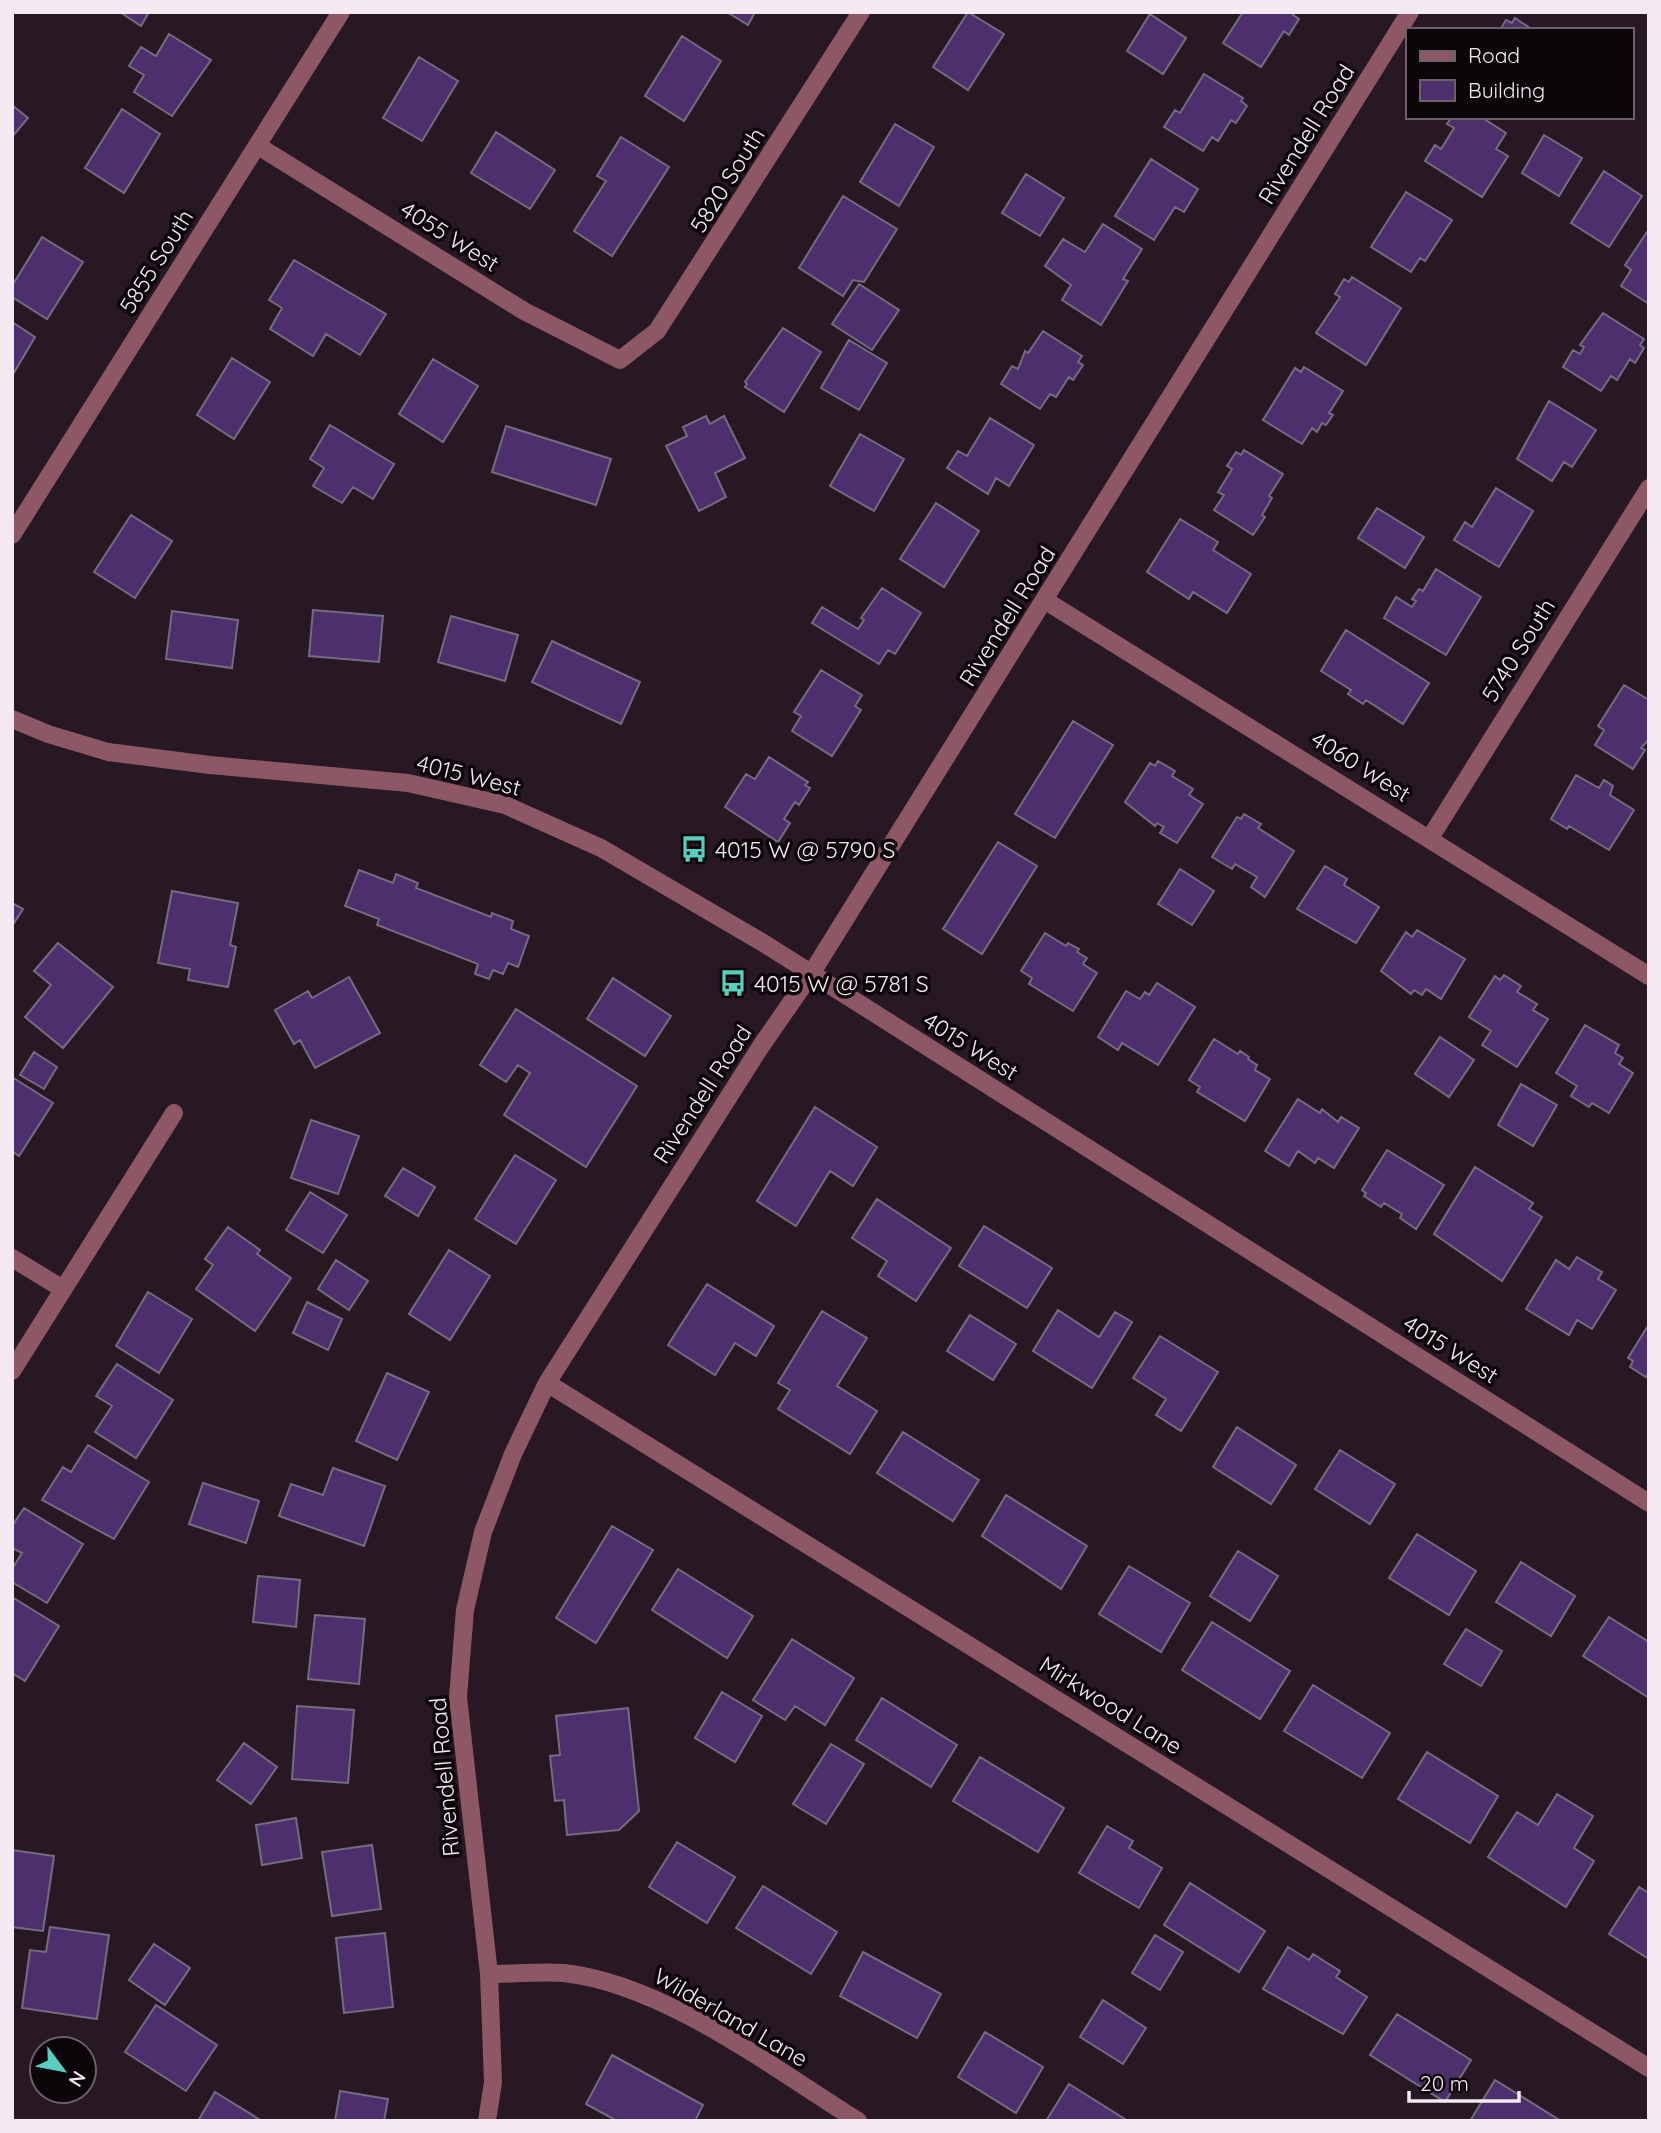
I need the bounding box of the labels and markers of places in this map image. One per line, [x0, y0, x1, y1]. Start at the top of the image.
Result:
bus stop icon: 4015 W @ 5790 S [679, 834, 709, 864]
place label: 4015 W @ 5790 S [715, 835, 895, 864]
bus stop icon: 4015 W @ 5781 S [718, 968, 748, 998]
place label: 4015 W @ 5781 S [754, 969, 929, 998]

